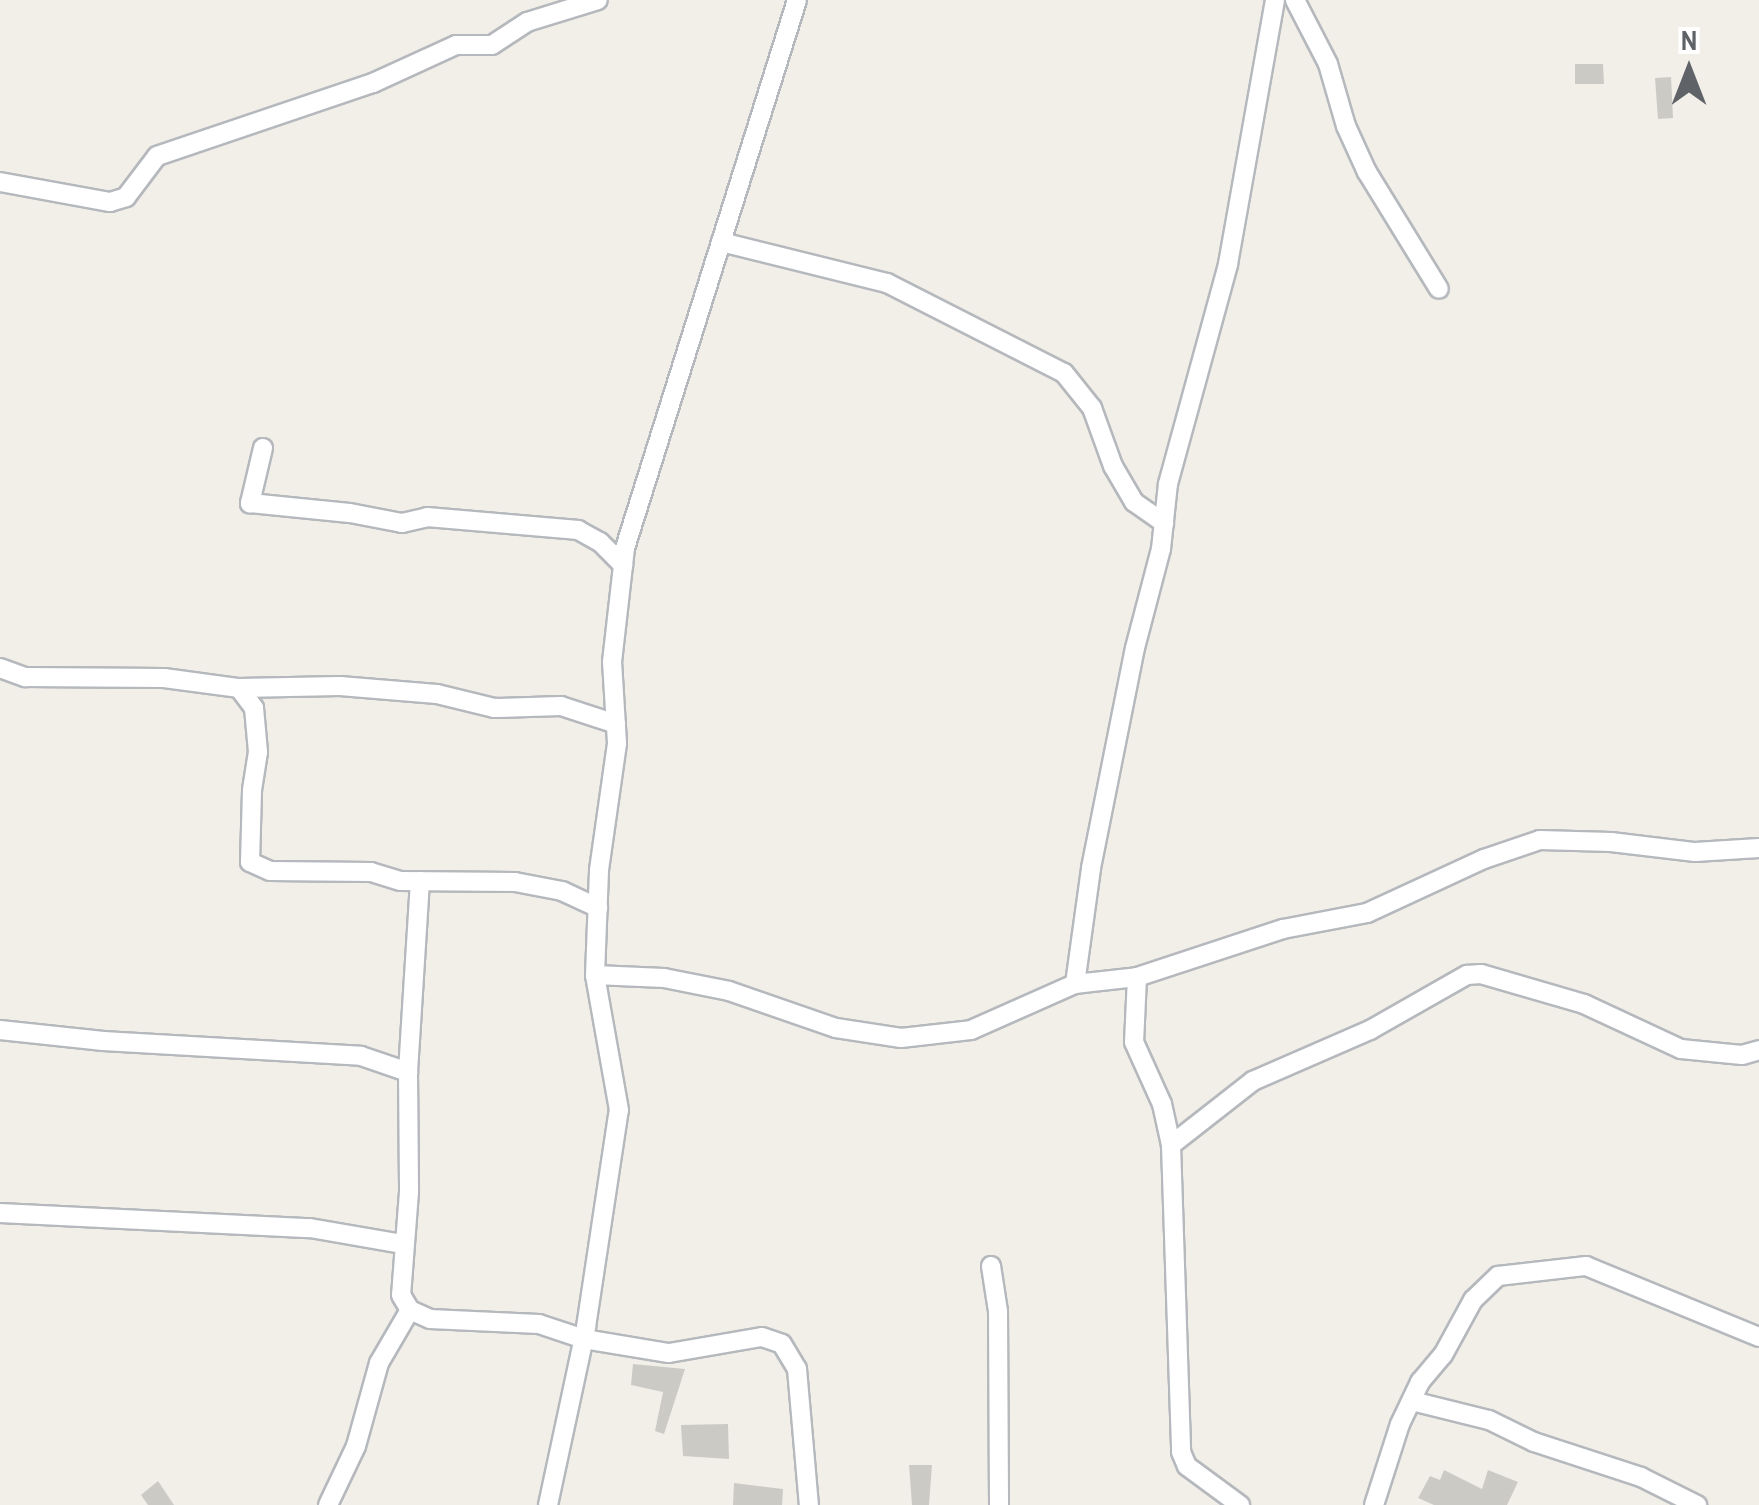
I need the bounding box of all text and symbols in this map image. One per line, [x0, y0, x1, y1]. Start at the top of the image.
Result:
north arrow [1639, 20, 1739, 120]
text: N [1681, 21, 1697, 59]

